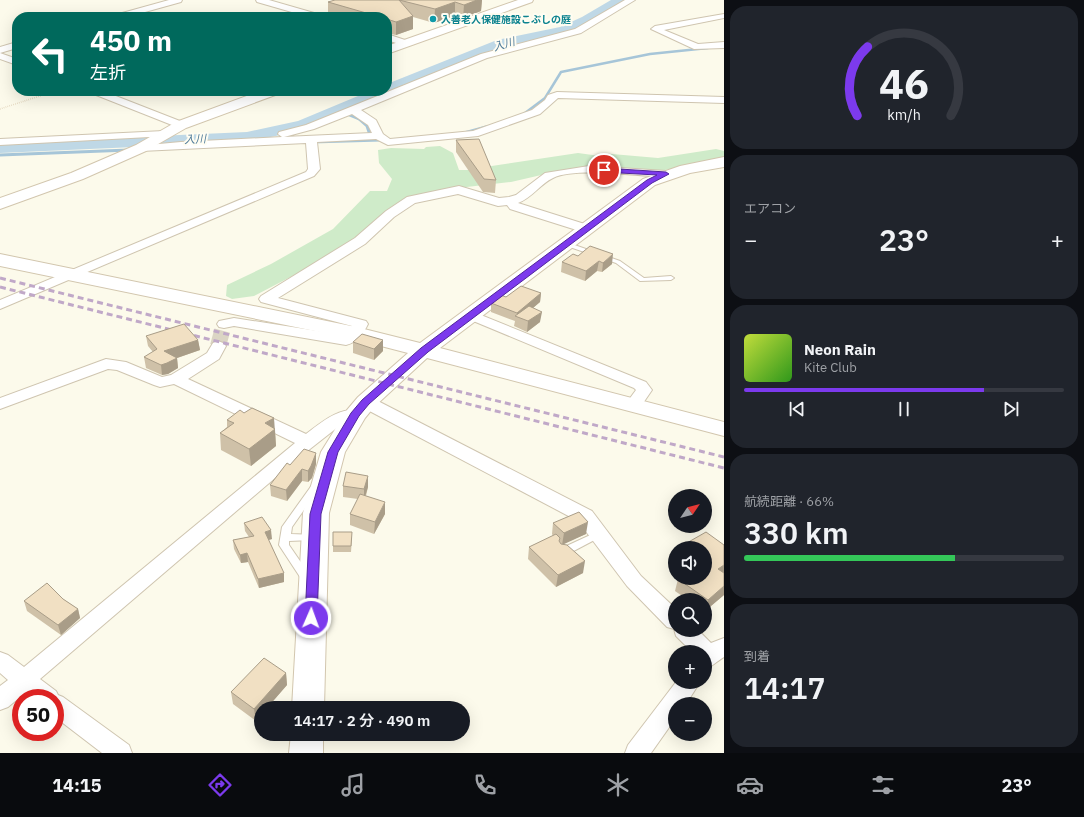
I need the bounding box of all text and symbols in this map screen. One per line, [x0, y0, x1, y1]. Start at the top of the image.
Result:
place label: 入善老人保健施設こぶしの庭 [441, 13, 571, 26]
marker: 入善老人保健施設こぶしの庭 [428, 14, 438, 24]
text: 450 m [90, 22, 172, 59]
icon: left [24, 28, 76, 80]
water label: 入川 [491, 34, 517, 54]
text: 46 [879, 56, 929, 110]
text: 左折 [90, 61, 126, 84]
text: km/h [887, 104, 921, 123]
water label: 入川 [184, 131, 207, 147]
pin [587, 153, 621, 187]
icon: arrive [593, 159, 615, 181]
text: エアコン [744, 200, 796, 217]
text: 23° [879, 220, 929, 259]
text: − [744, 225, 757, 254]
text: + [1051, 225, 1064, 254]
text: Neon Rain [804, 340, 876, 359]
text: Kite Club [804, 359, 857, 376]
icon: previous [786, 398, 808, 420]
icon: pause [893, 398, 915, 420]
icon: next [1000, 398, 1022, 420]
north arrow [668, 489, 712, 533]
map controls [668, 489, 712, 741]
text: 航続距離 · 66% [744, 493, 834, 510]
text: 330 km [744, 513, 849, 552]
button: sound [668, 541, 712, 585]
button: search [668, 593, 712, 637]
position arrow [290, 597, 332, 639]
button: + [668, 645, 712, 689]
text: 到着 [744, 648, 770, 665]
text: 14:17 [744, 668, 826, 707]
speed limit sign: 50 [12, 689, 64, 741]
button: − [668, 697, 712, 741]
text: 14:17 · 2 分 · 490 m [294, 711, 430, 730]
icon: directions [206, 771, 234, 799]
icon: music [339, 771, 367, 799]
icon: phone [471, 771, 499, 799]
icon: climate [604, 771, 632, 799]
icon: car [736, 771, 764, 799]
icon: filters [869, 771, 897, 799]
text: 14:15 [52, 774, 101, 797]
text: 23° [1002, 774, 1032, 797]

